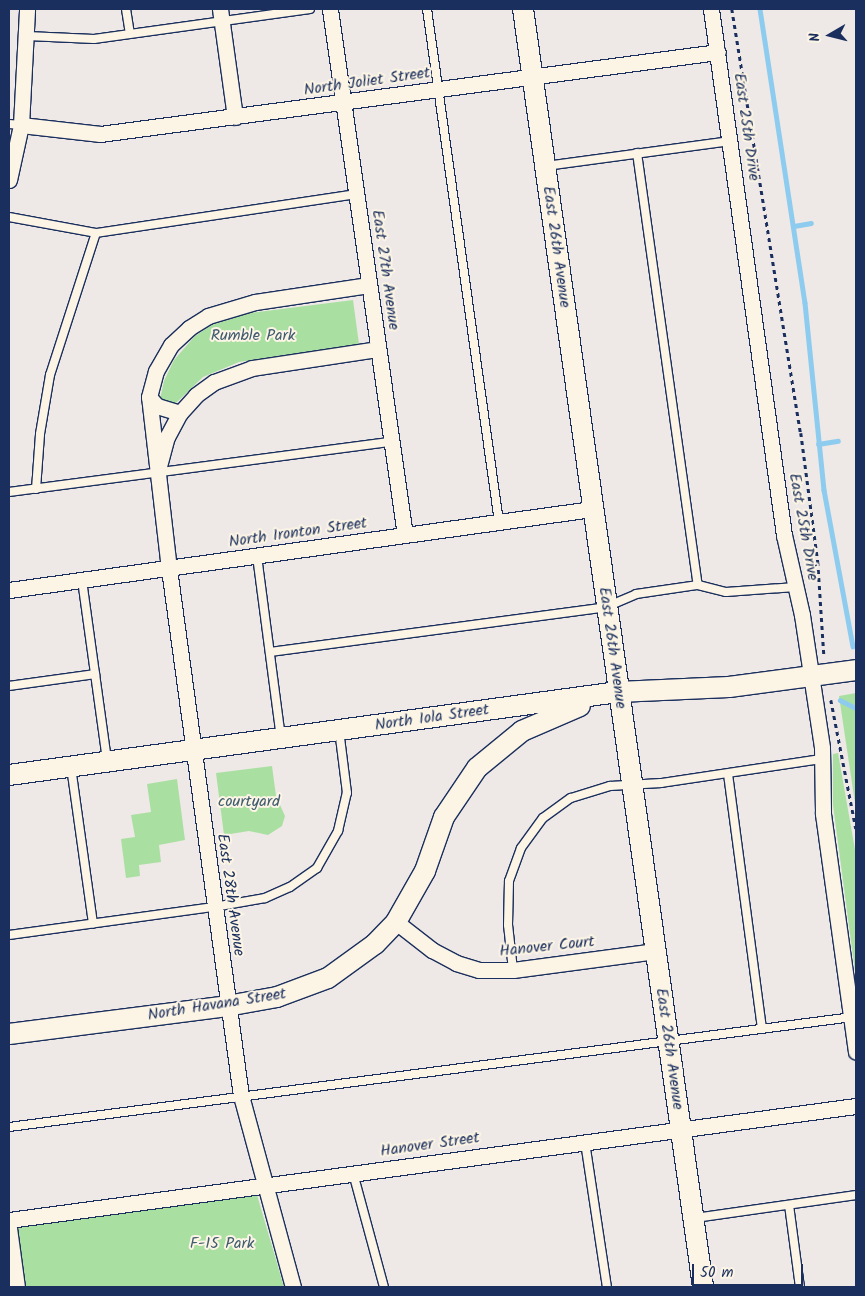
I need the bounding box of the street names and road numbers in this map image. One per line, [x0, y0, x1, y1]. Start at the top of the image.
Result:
street label: North Joliet Street [303, 64, 431, 100]
street label: East 25th Drive [729, 72, 763, 182]
street label: East 26th Avenue [538, 185, 574, 309]
street label: East 27th Avenue [367, 209, 403, 331]
street label: East 25th Drive [784, 472, 822, 582]
street label: North Ironton Street [228, 514, 368, 552]
street label: East 26th Avenue [594, 586, 630, 710]
street label: North Iola Street [374, 700, 490, 736]
street label: East 28th Avenue [212, 833, 248, 957]
street label: Hanover Court [498, 932, 596, 962]
street label: North Havana Street [146, 985, 288, 1025]
street label: East 26th Avenue [651, 987, 687, 1111]
street label: Hanover Street [379, 1129, 481, 1161]

